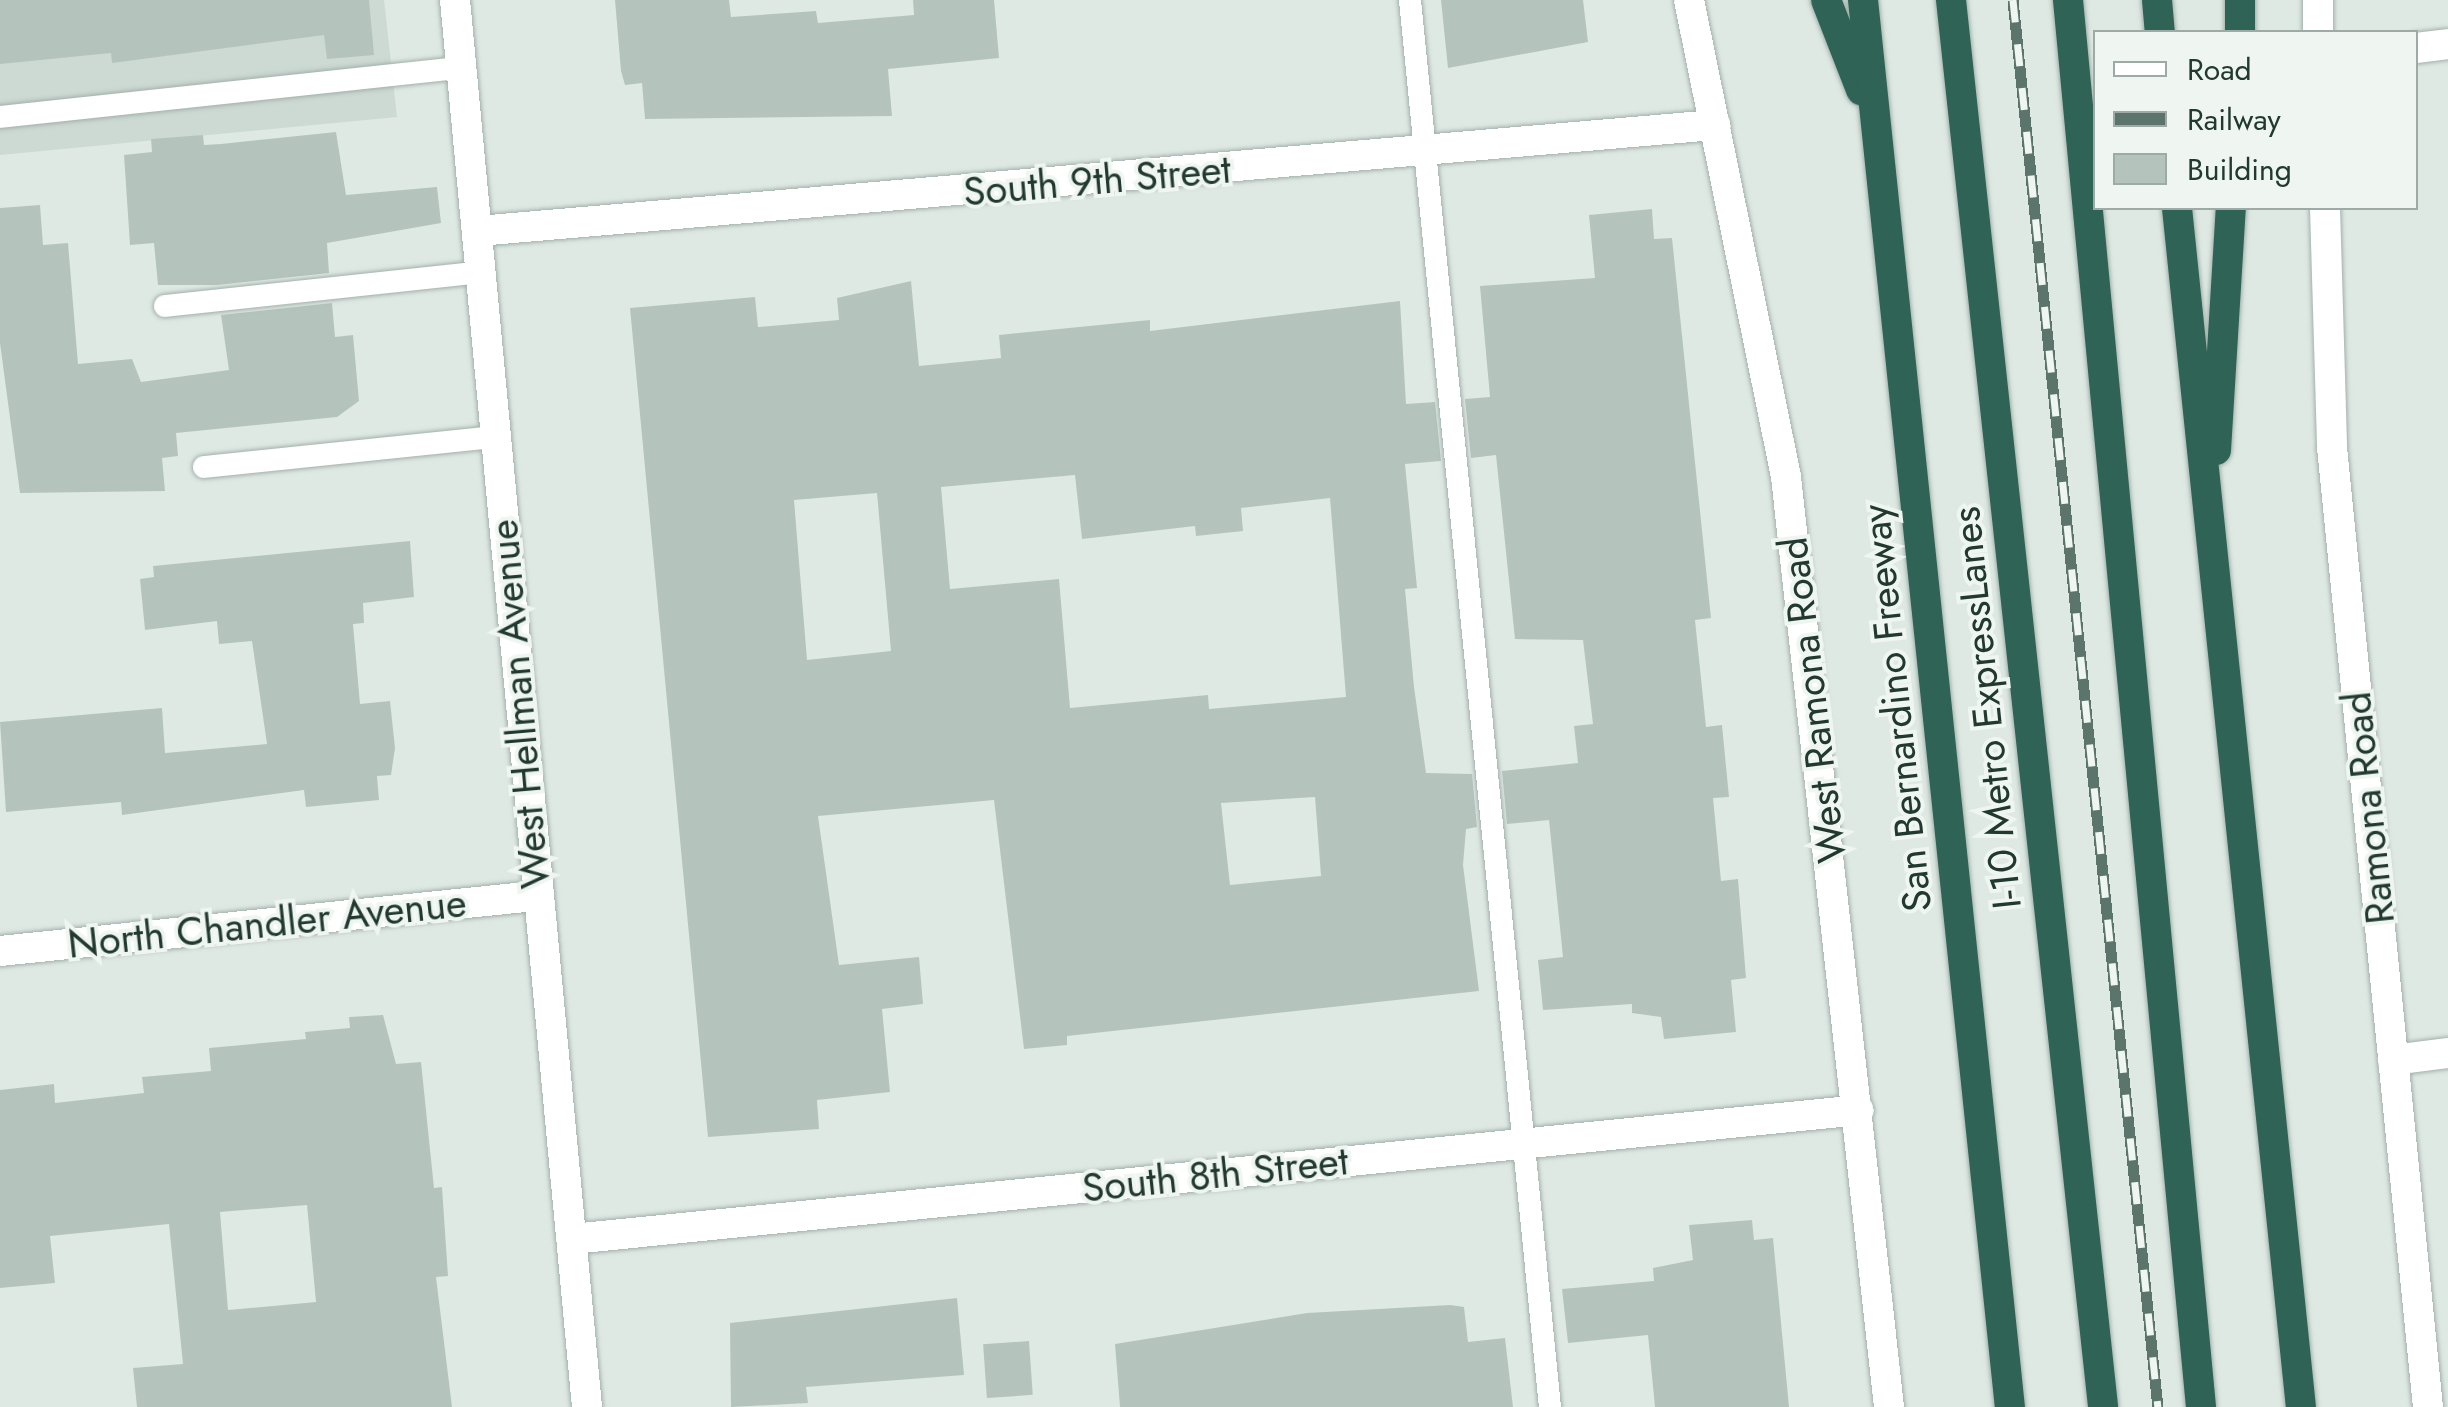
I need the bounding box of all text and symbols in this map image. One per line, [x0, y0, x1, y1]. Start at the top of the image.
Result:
legend [2093, 30, 2418, 210]
text: Road [2187, 48, 2252, 91]
text: Railway [2187, 98, 2281, 141]
street label: South 9th Street [961, 144, 1233, 216]
text: Building [2187, 148, 2292, 191]
street label: San Bernardino Freeway [1851, 502, 1941, 914]
street label: I-10 Metro ExpressLanes [1941, 504, 2031, 912]
street label: West Hellman Avenue [479, 517, 559, 891]
street label: West Ramona Road [1768, 534, 1856, 866]
street label: Ramona Road [2332, 690, 2404, 926]
street label: North Chandler Avenue [65, 878, 469, 968]
street label: South 8th Street [1080, 1136, 1350, 1212]

